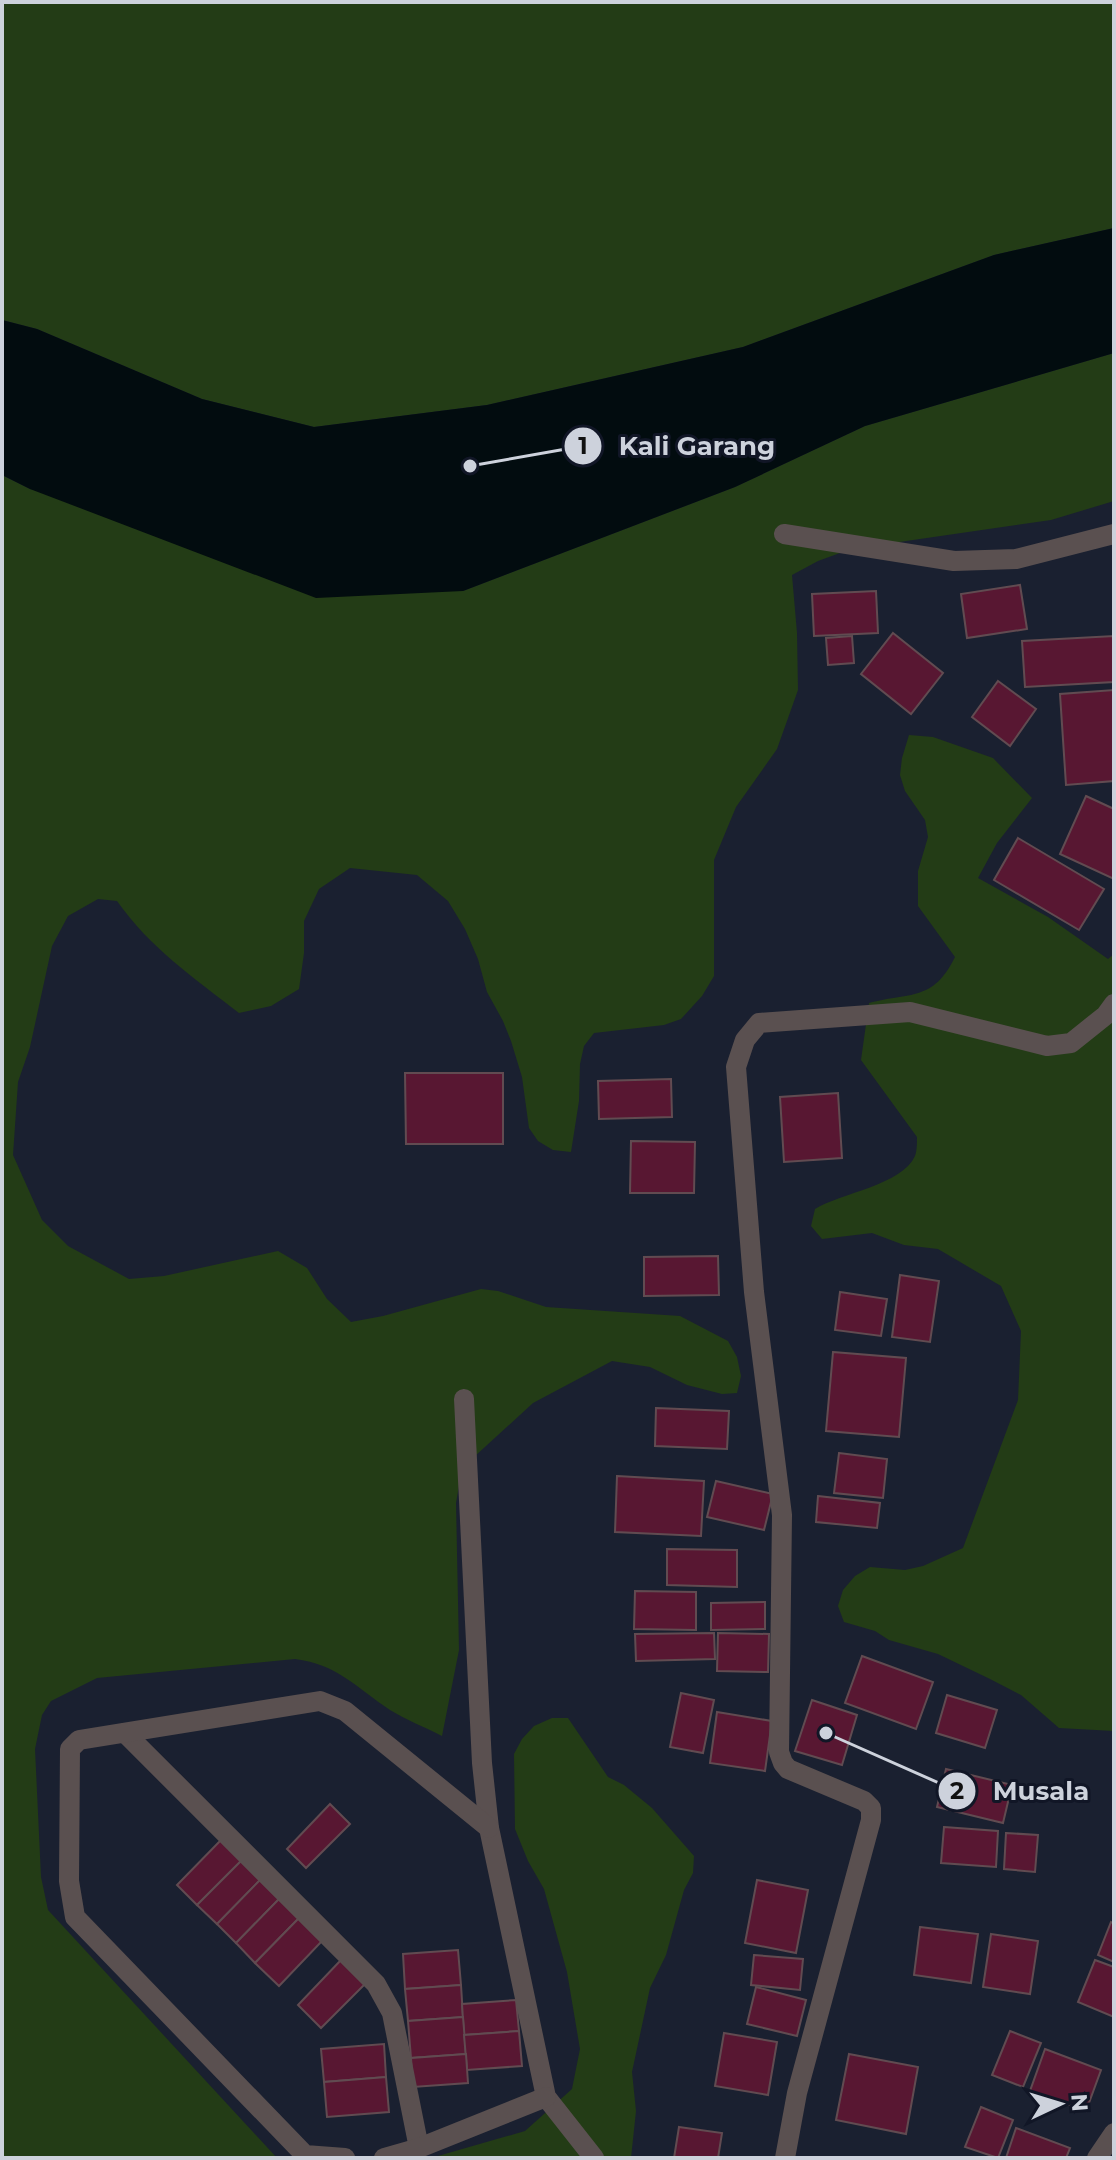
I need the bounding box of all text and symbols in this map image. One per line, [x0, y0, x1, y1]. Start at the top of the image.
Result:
callout: Kali Garang [563, 421, 792, 471]
text: Kali Garang [619, 430, 775, 462]
text: 1 [578, 431, 588, 460]
callout: Musala [937, 1766, 1105, 1816]
text: Musala [993, 1775, 1089, 1807]
text: 2 [950, 1776, 964, 1805]
north arrow [1020, 2064, 1100, 2144]
text: N [1065, 2093, 1094, 2112]

